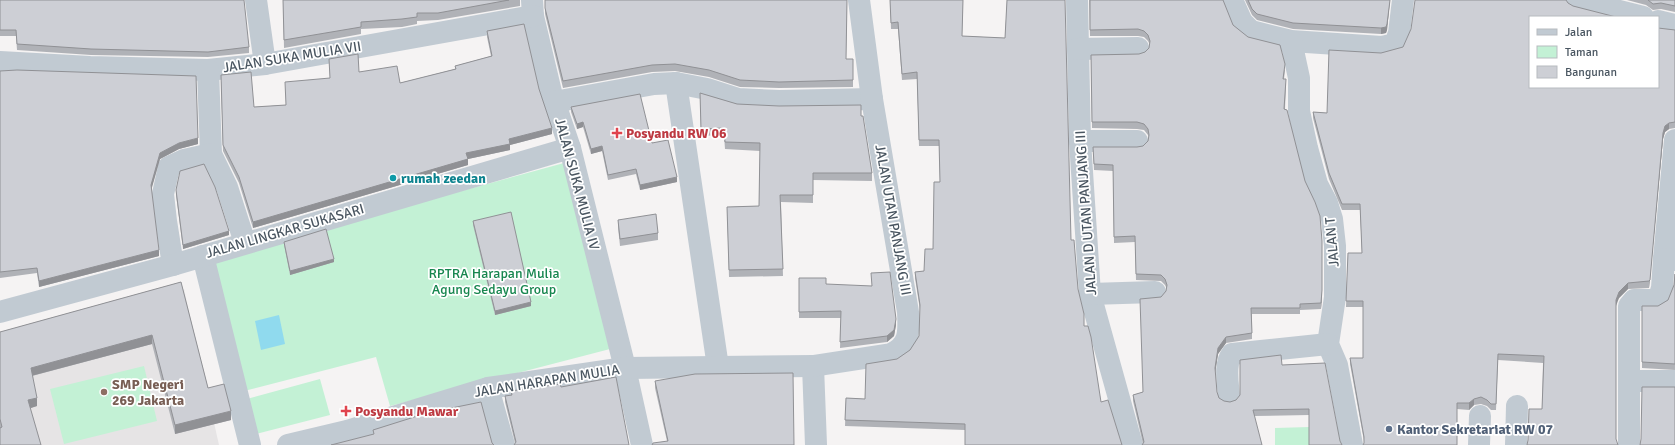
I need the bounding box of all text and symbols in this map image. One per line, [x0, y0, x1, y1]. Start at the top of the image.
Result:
legend [1529, 16, 1659, 88]
text: Jalan [1565, 25, 1592, 40]
street label: JALAN SUKA MULIA VII [222, 38, 362, 76]
text: Taman [1565, 45, 1598, 60]
text: Bangunan [1565, 65, 1617, 80]
street label: JALAN SUKA MULIA IV [551, 116, 603, 252]
place label: Posyandu RW 06 [626, 125, 727, 142]
marker: Posyandu RW 06 [611, 127, 623, 139]
street label: JALAN D UTAN PANJANG III [1072, 130, 1100, 296]
street label: JALAN UTAN PANJANG III [871, 143, 915, 297]
place label: rumah zeedan [401, 170, 486, 187]
marker: rumah zeedan [388, 173, 398, 183]
street label: JALAN LINGKAR SUKASARI [204, 200, 366, 262]
street label: JALAN T [1321, 216, 1343, 268]
park label: RPTRA Harapan Mulia Agung Sedayu Group [428, 265, 560, 298]
street label: JALAN HARAPAN MULIA [473, 361, 621, 401]
place label: SMP Negeri 269 Jakarta [112, 376, 184, 409]
marker: SMP Negeri 269 Jakarta [99, 387, 109, 397]
place label: Posyandu Mawar [355, 403, 459, 420]
marker: Posyandu Mawar [340, 405, 352, 417]
place label: Kantor Sekretariat RW 07 [1397, 421, 1554, 438]
marker: Kantor Sekretariat RW 07 [1384, 424, 1394, 434]

